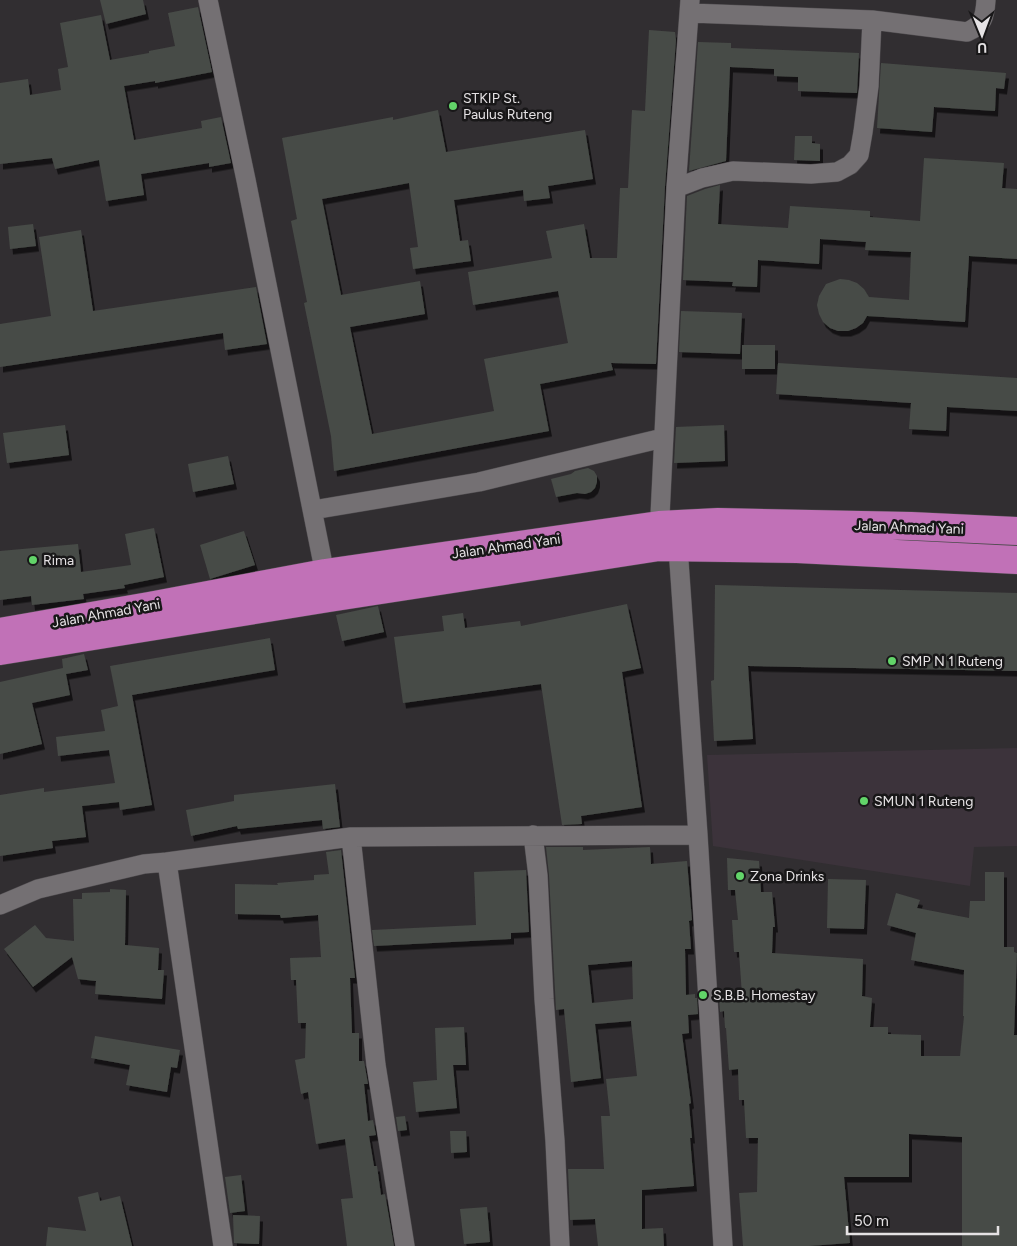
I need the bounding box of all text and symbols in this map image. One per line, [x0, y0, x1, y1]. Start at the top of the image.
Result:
north arrow [957, 10, 1007, 60]
text: U [977, 39, 987, 56]
place label: STKIP St. Paulus Ruteng [463, 90, 552, 123]
marker: STKIP St. Paulus Ruteng [447, 100, 459, 112]
street label: Jalan Ahmad Yani [854, 517, 964, 538]
street label: Jalan Ahmad Yani [451, 530, 562, 563]
place label: Rima [43, 552, 74, 569]
marker: Rima [27, 554, 39, 566]
street label: Jalan Ahmad Yani [51, 596, 162, 631]
place label: SMP N 1 Ruteng [902, 653, 1003, 670]
marker: SMP N 1 Ruteng [886, 655, 898, 667]
place label: SMUN 1 Ruteng [874, 793, 973, 810]
marker: SMUN 1 Ruteng [858, 795, 870, 807]
place label: Zona Drinks [750, 868, 824, 885]
marker: Zona Drinks [734, 870, 746, 882]
place label: S.B.B. Homestay [713, 987, 816, 1004]
marker: S.B.B. Homestay [697, 989, 709, 1001]
scale bar [847, 1204, 998, 1236]
text: 50 m [854, 1212, 889, 1230]

